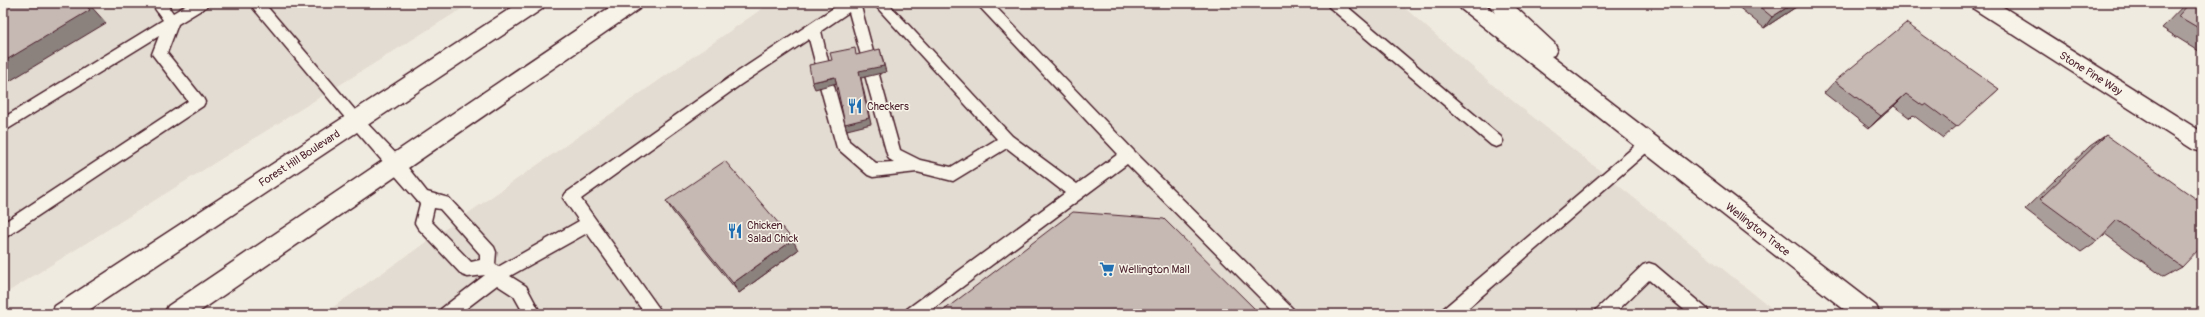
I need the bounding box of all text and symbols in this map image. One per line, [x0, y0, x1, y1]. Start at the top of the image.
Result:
street label: Stone Pine Way [2057, 49, 2125, 98]
restaurant icon: Checkers [846, 97, 864, 115]
place label: Checkers [867, 100, 909, 113]
street label: Forest Hill Boulevard [256, 127, 342, 190]
street label: Wellington Trace [1723, 200, 1793, 259]
place label: Chicken Salad Chick [747, 219, 799, 245]
restaurant icon: Chicken Salad Chick [726, 222, 744, 240]
supermarket icon: Wellington Mall [1098, 260, 1116, 278]
place label: Wellington Mall [1119, 263, 1190, 276]

